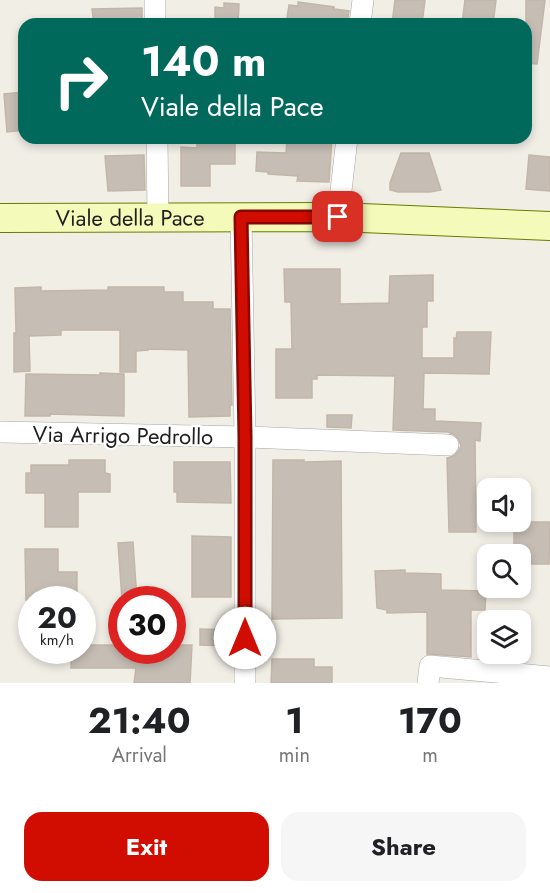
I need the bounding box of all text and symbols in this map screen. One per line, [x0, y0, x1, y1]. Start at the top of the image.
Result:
text: 140 m [141, 31, 267, 92]
icon: right [42, 42, 120, 120]
text: Viale della Pace [141, 87, 324, 126]
pin [312, 191, 363, 242]
icon: arrive [321, 200, 354, 233]
street label: Viale della Pace [55, 201, 205, 234]
street label: Via Arrigo Pedrollo [32, 417, 214, 453]
map controls [477, 478, 531, 664]
button: sound [477, 478, 531, 532]
button: search [477, 544, 531, 598]
speed limit sign: 30 [108, 586, 186, 664]
text: 20 [37, 596, 77, 639]
position arrow [213, 606, 277, 670]
button: layers [477, 610, 531, 664]
text: km/h [40, 629, 74, 651]
text: 21:40 [88, 694, 191, 746]
text: 1 [285, 694, 303, 746]
text: 170 [398, 694, 462, 746]
text: Arrival [112, 741, 167, 770]
text: min [279, 741, 310, 770]
text: m [422, 741, 438, 770]
button: Exit [24, 812, 269, 881]
button: Share [281, 812, 526, 881]

